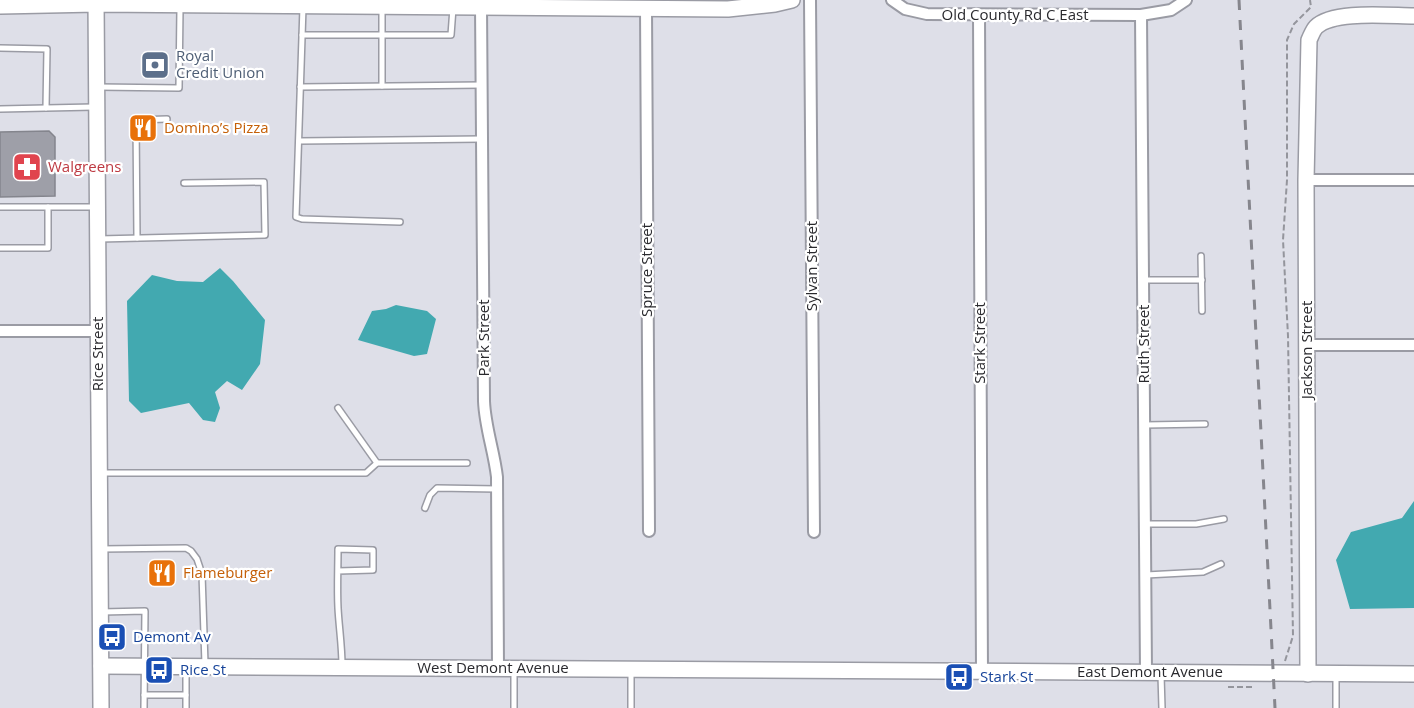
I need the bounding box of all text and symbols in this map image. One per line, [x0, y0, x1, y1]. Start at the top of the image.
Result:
street label: Old County Rd C East [942, 4, 1089, 24]
place label: Royal Credit Union [176, 45, 264, 82]
bank icon: Royal Credit Union [139, 49, 171, 81]
restaurant icon: Domino’s Pizza [127, 112, 159, 144]
place label: Domino’s Pizza [164, 117, 269, 137]
pharmacy icon: Walgreens [11, 151, 43, 183]
place label: Walgreens [48, 156, 121, 176]
street label: Sylvan Street [801, 221, 821, 311]
street label: Spruce Street [636, 223, 656, 317]
street label: Park Street [473, 299, 493, 377]
street label: Jackson Street [1296, 301, 1316, 401]
street label: Stark Street [969, 302, 989, 384]
street label: Ruth Street [1133, 305, 1153, 383]
street label: Rice Street [87, 317, 107, 391]
restaurant icon: Flameburger [146, 557, 178, 589]
place label: Flameburger [183, 562, 272, 582]
bus stop icon: Demont Av [96, 621, 128, 653]
place label: Demont Av [133, 626, 211, 646]
bus stop icon: Rice St [143, 654, 175, 686]
street label: West Demont Avenue [417, 657, 569, 677]
place label: Rice St [180, 659, 226, 679]
bus stop icon: Stark St [943, 661, 975, 693]
street label: East Demont Avenue [1077, 661, 1223, 681]
place label: Stark St [980, 666, 1033, 686]

